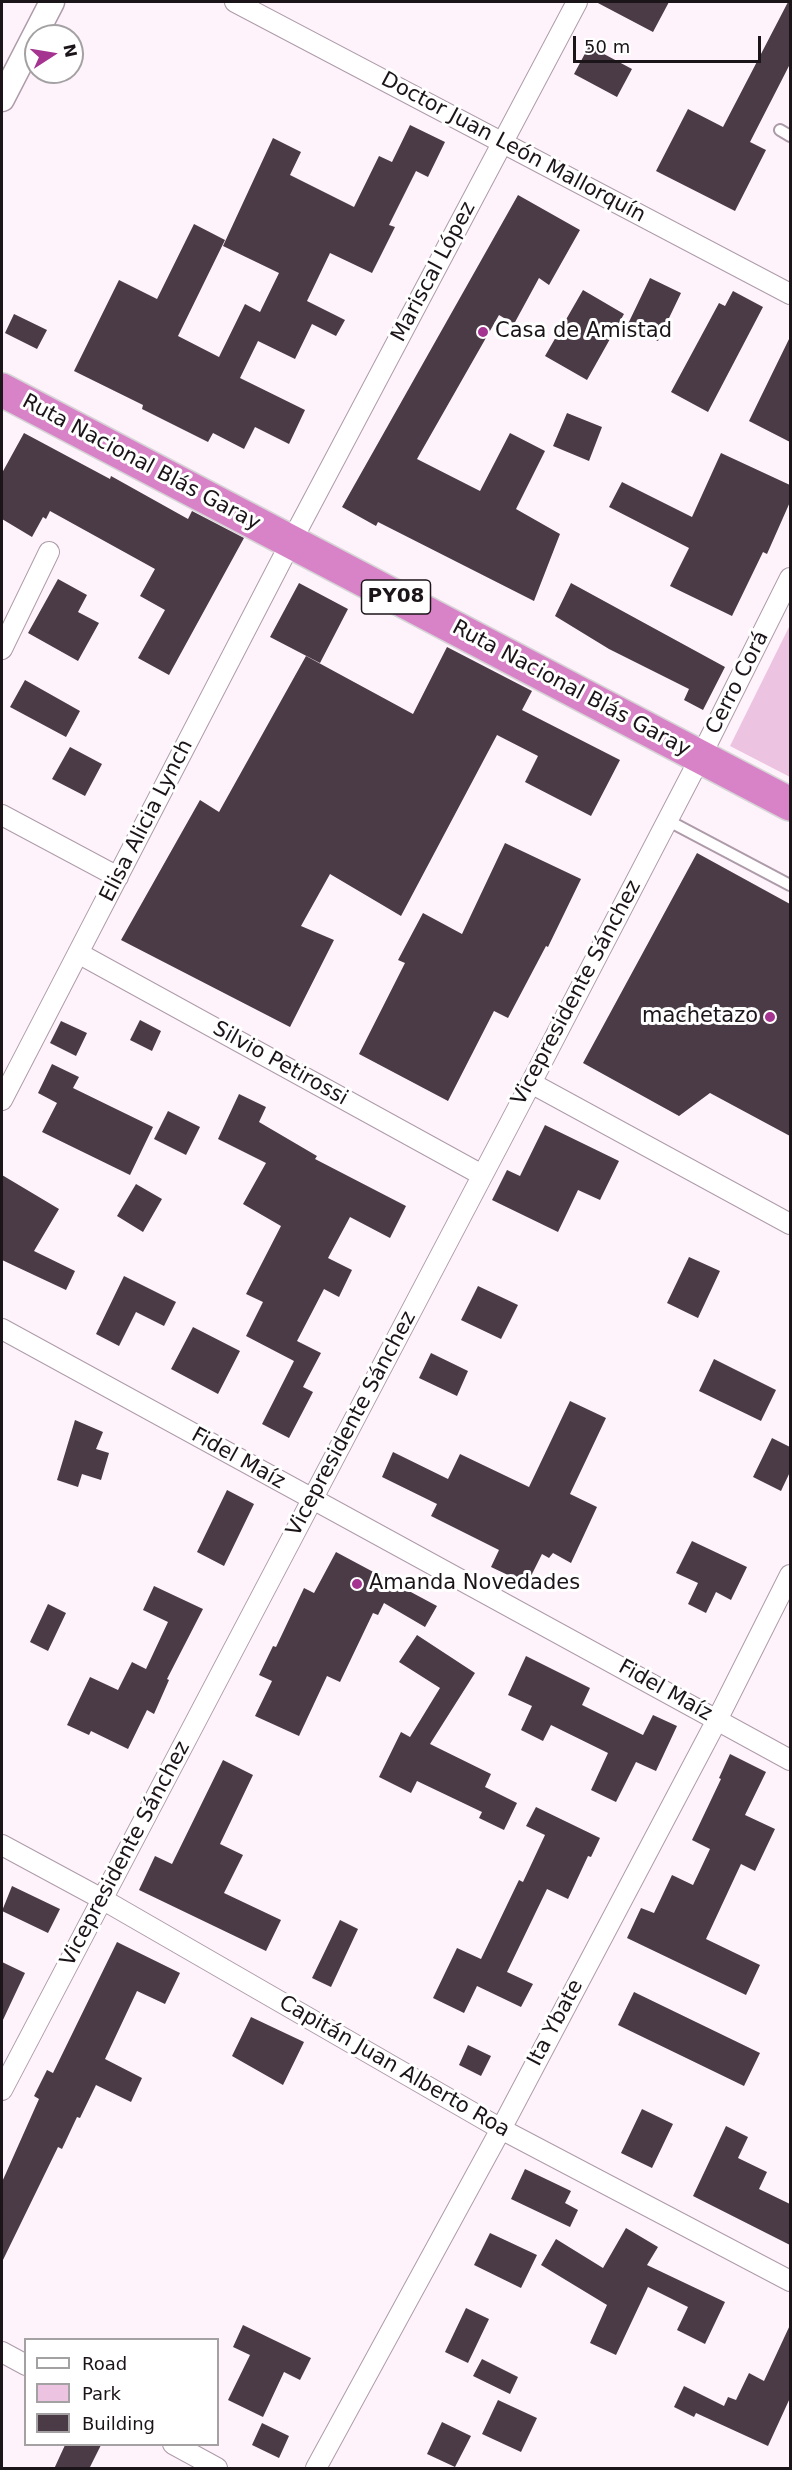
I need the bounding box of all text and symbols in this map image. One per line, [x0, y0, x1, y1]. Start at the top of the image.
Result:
north arrow [24, 24, 84, 84]
scale bar [576, 24, 764, 62]
text: 50 m [584, 36, 630, 57]
text: N [59, 42, 81, 59]
street label: Doctor Juan León Mallorquín [376, 67, 650, 229]
street label: Mariscal López [387, 198, 481, 346]
place label: Casa de Amistad [495, 319, 672, 345]
marker: Casa de Amistad [476, 325, 490, 339]
street label: Ruta Nacional Blás Garay [18, 389, 264, 537]
road number: PY08 [362, 580, 430, 614]
street label: Ruta Nacional Blás Garay [448, 615, 694, 763]
street label: Cerro Corá [701, 627, 775, 739]
street label: Elisa Alicia Lynch [95, 736, 199, 906]
street label: Vicepresidente Sánchez [507, 876, 647, 1110]
place label: machetazo [642, 1004, 758, 1030]
marker: machetazo [763, 1010, 777, 1024]
street label: Silvio Petirossi [208, 1017, 352, 1111]
street label: Vicepresidente Sánchez [282, 1307, 422, 1541]
street label: Fidel Maíz [187, 1423, 289, 1495]
place label: Amanda Novedades [369, 1571, 580, 1597]
marker: Amanda Novedades [350, 1577, 364, 1591]
street label: Fidel Maíz [614, 1655, 716, 1727]
street label: Vicepresidente Sánchez [56, 1737, 196, 1971]
street label: Ita Ybate [523, 1976, 589, 2070]
street label: Capitán Juan Alberto Roa [274, 1991, 514, 2143]
legend [24, 2338, 219, 2446]
text: Road [82, 2353, 127, 2374]
text: Park [82, 2383, 121, 2404]
text: Building [82, 2413, 155, 2434]

